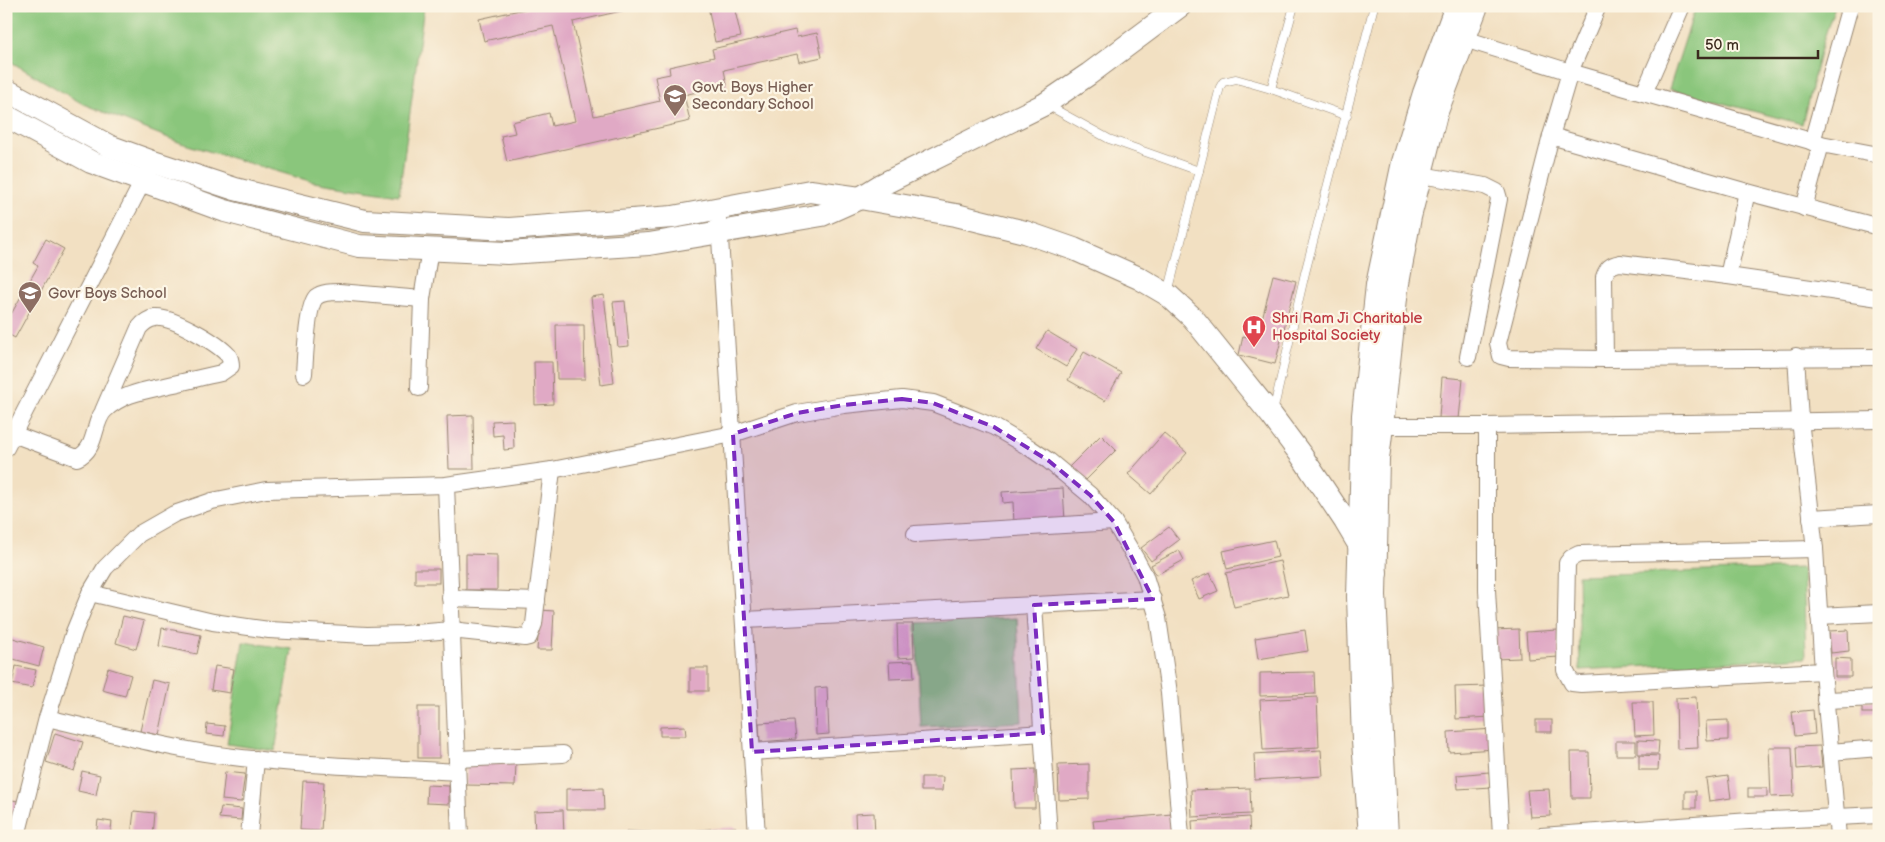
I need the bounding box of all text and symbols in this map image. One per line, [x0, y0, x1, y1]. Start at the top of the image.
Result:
scale bar [1698, 28, 1818, 60]
text: 50 m [1705, 36, 1739, 55]
place label: Govt. Boys Higher Secondary School [692, 78, 813, 114]
school or university icon: Govt. Boys Higher Secondary School [662, 83, 688, 117]
school or university icon: Govr Boys School [17, 280, 43, 314]
place label: Govr Boys School [48, 284, 167, 303]
place label: Shri Ram Ji Charitable Hospital Society [1272, 309, 1423, 345]
hospital icon: Shri Ram Ji Charitable Hospital Society [1241, 314, 1267, 348]

